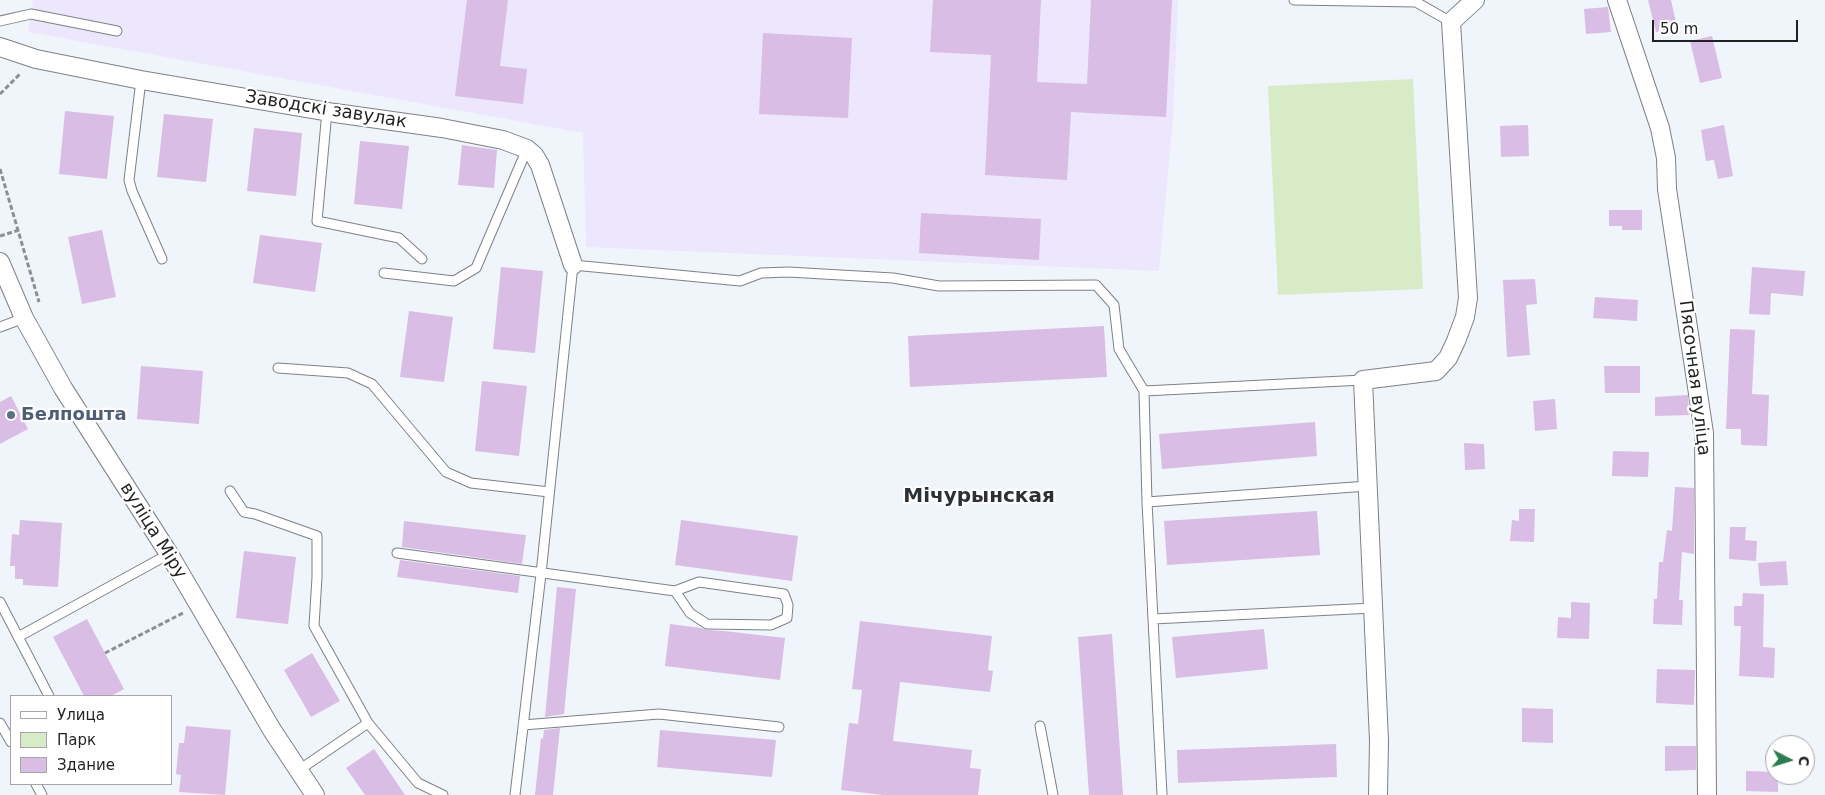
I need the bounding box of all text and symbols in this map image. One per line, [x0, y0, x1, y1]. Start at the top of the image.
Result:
scale bar [1655, 10, 1801, 42]
text: 50 m [1660, 20, 1698, 38]
street label: Заводскі завулак [244, 87, 408, 133]
street label: Пясочная вуліца [1674, 299, 1714, 457]
place label: Белпошта [21, 404, 127, 426]
marker: Белпошта [5, 409, 17, 421]
street label: вуліца Міру [115, 479, 191, 583]
district label: Мічурынская [903, 485, 1055, 509]
legend [10, 695, 172, 785]
text: Улица [57, 706, 105, 724]
text: Парк [57, 731, 96, 749]
north arrow [1765, 735, 1815, 785]
text: С [1796, 755, 1812, 767]
text: Здание [57, 756, 115, 774]

